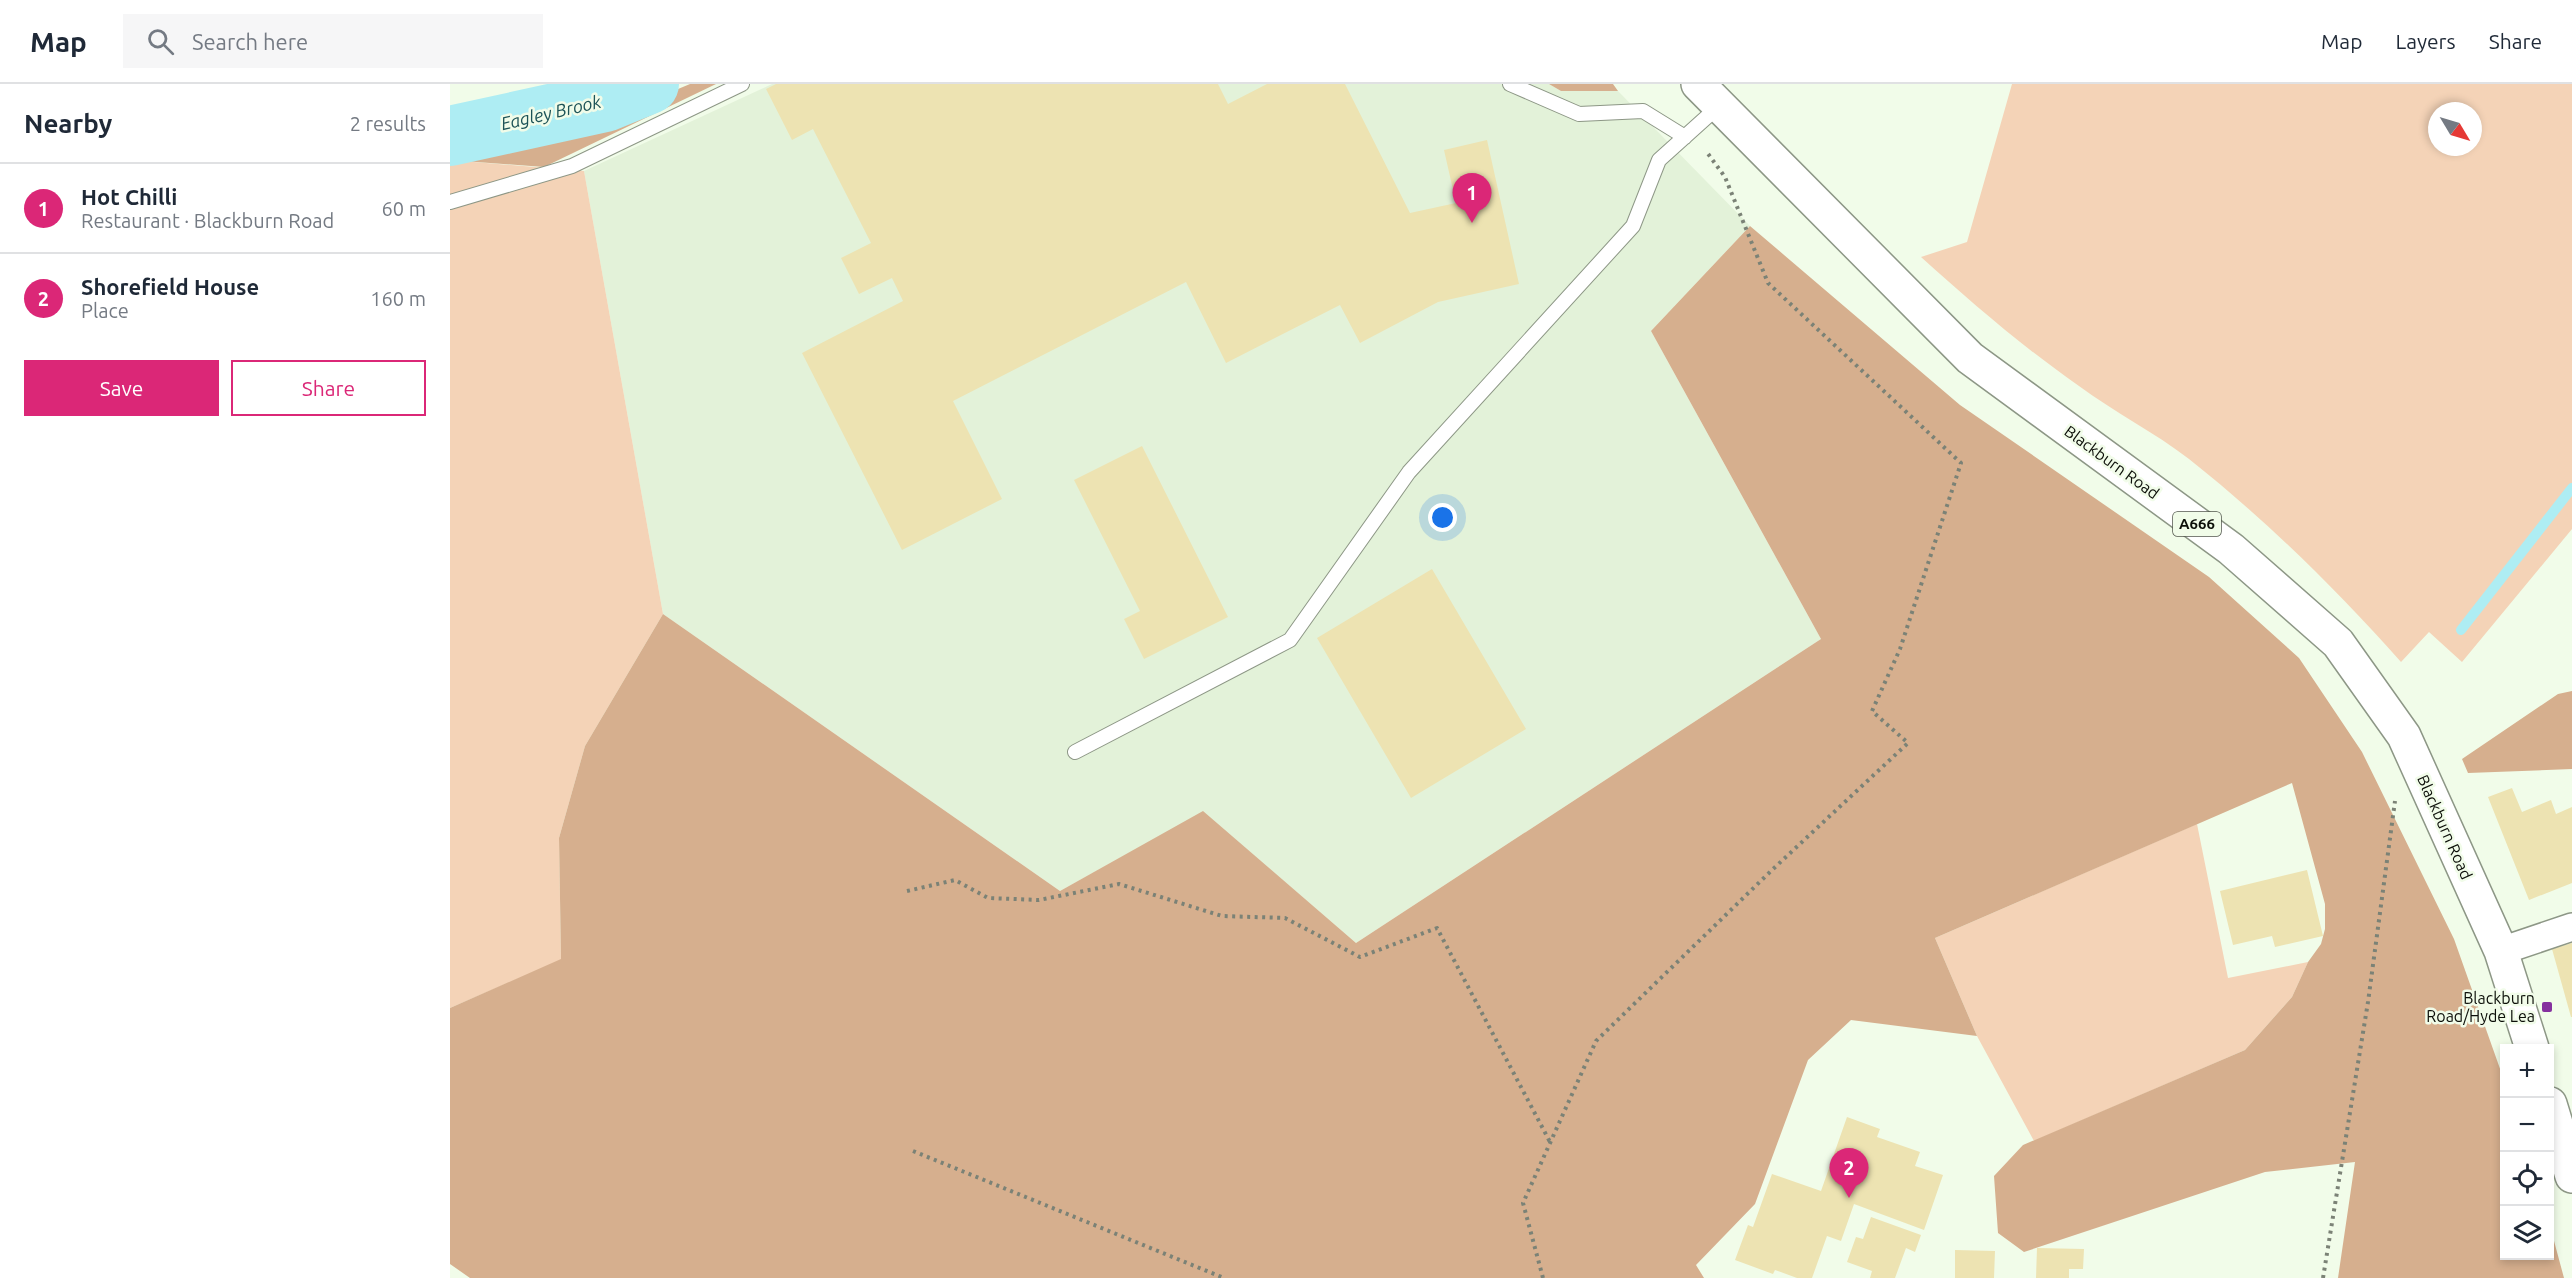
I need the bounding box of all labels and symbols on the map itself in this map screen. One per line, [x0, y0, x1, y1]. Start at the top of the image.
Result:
water label: Eagley Brook [499, 91, 604, 133]
north arrow [2428, 102, 2482, 156]
pin: 1 [1452, 174, 1492, 223]
street label: Blackburn Road [2061, 422, 2163, 502]
your location [1428, 503, 1457, 532]
road number: A666 [2173, 512, 2221, 536]
street label: Blackburn Road [2414, 772, 2476, 882]
place label: Blackburn Road/Hyde Lea [2426, 989, 2535, 1025]
marker: Blackburn Road/Hyde Lea [2540, 1000, 2554, 1014]
pin: 2 [1830, 1148, 1868, 1198]

